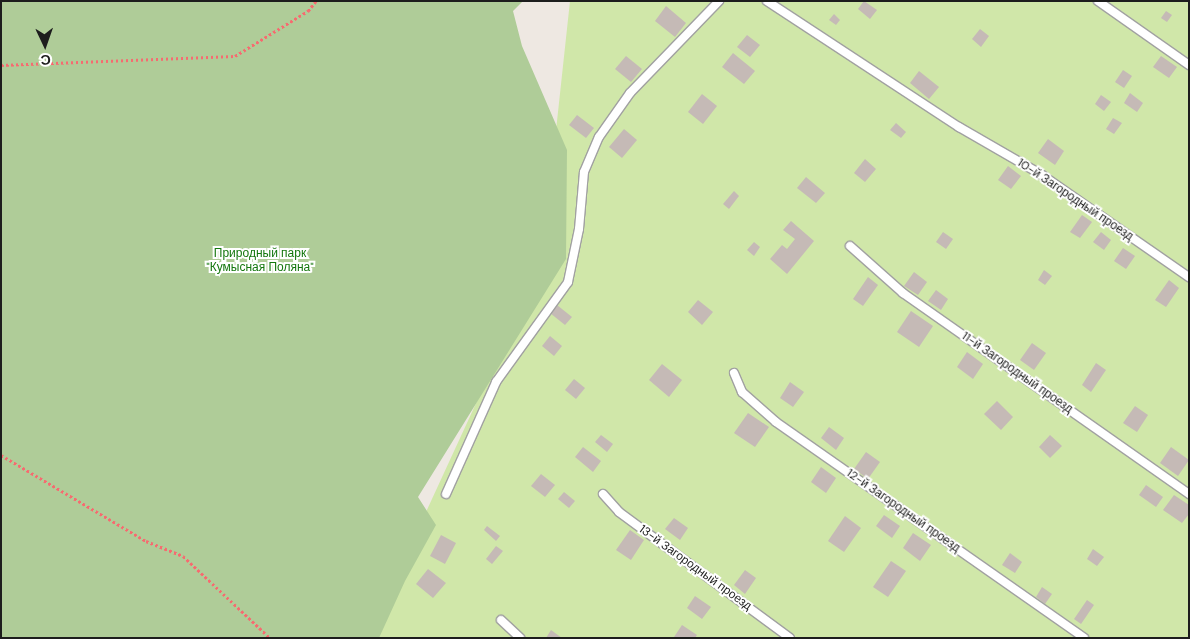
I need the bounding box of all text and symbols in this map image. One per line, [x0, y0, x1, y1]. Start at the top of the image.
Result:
north arrow [20, 20, 70, 70]
text: С [40, 51, 51, 69]
street label: 10-й Загородный проезд [1014, 156, 1136, 244]
park label: Природный парк "Кумысная Поляна" [206, 247, 314, 275]
street label: 11-й Загородный проезд [959, 329, 1075, 417]
street label: 12-й Загородный проезд [843, 466, 963, 556]
street label: 13-й Загородный проезд [636, 522, 754, 614]

